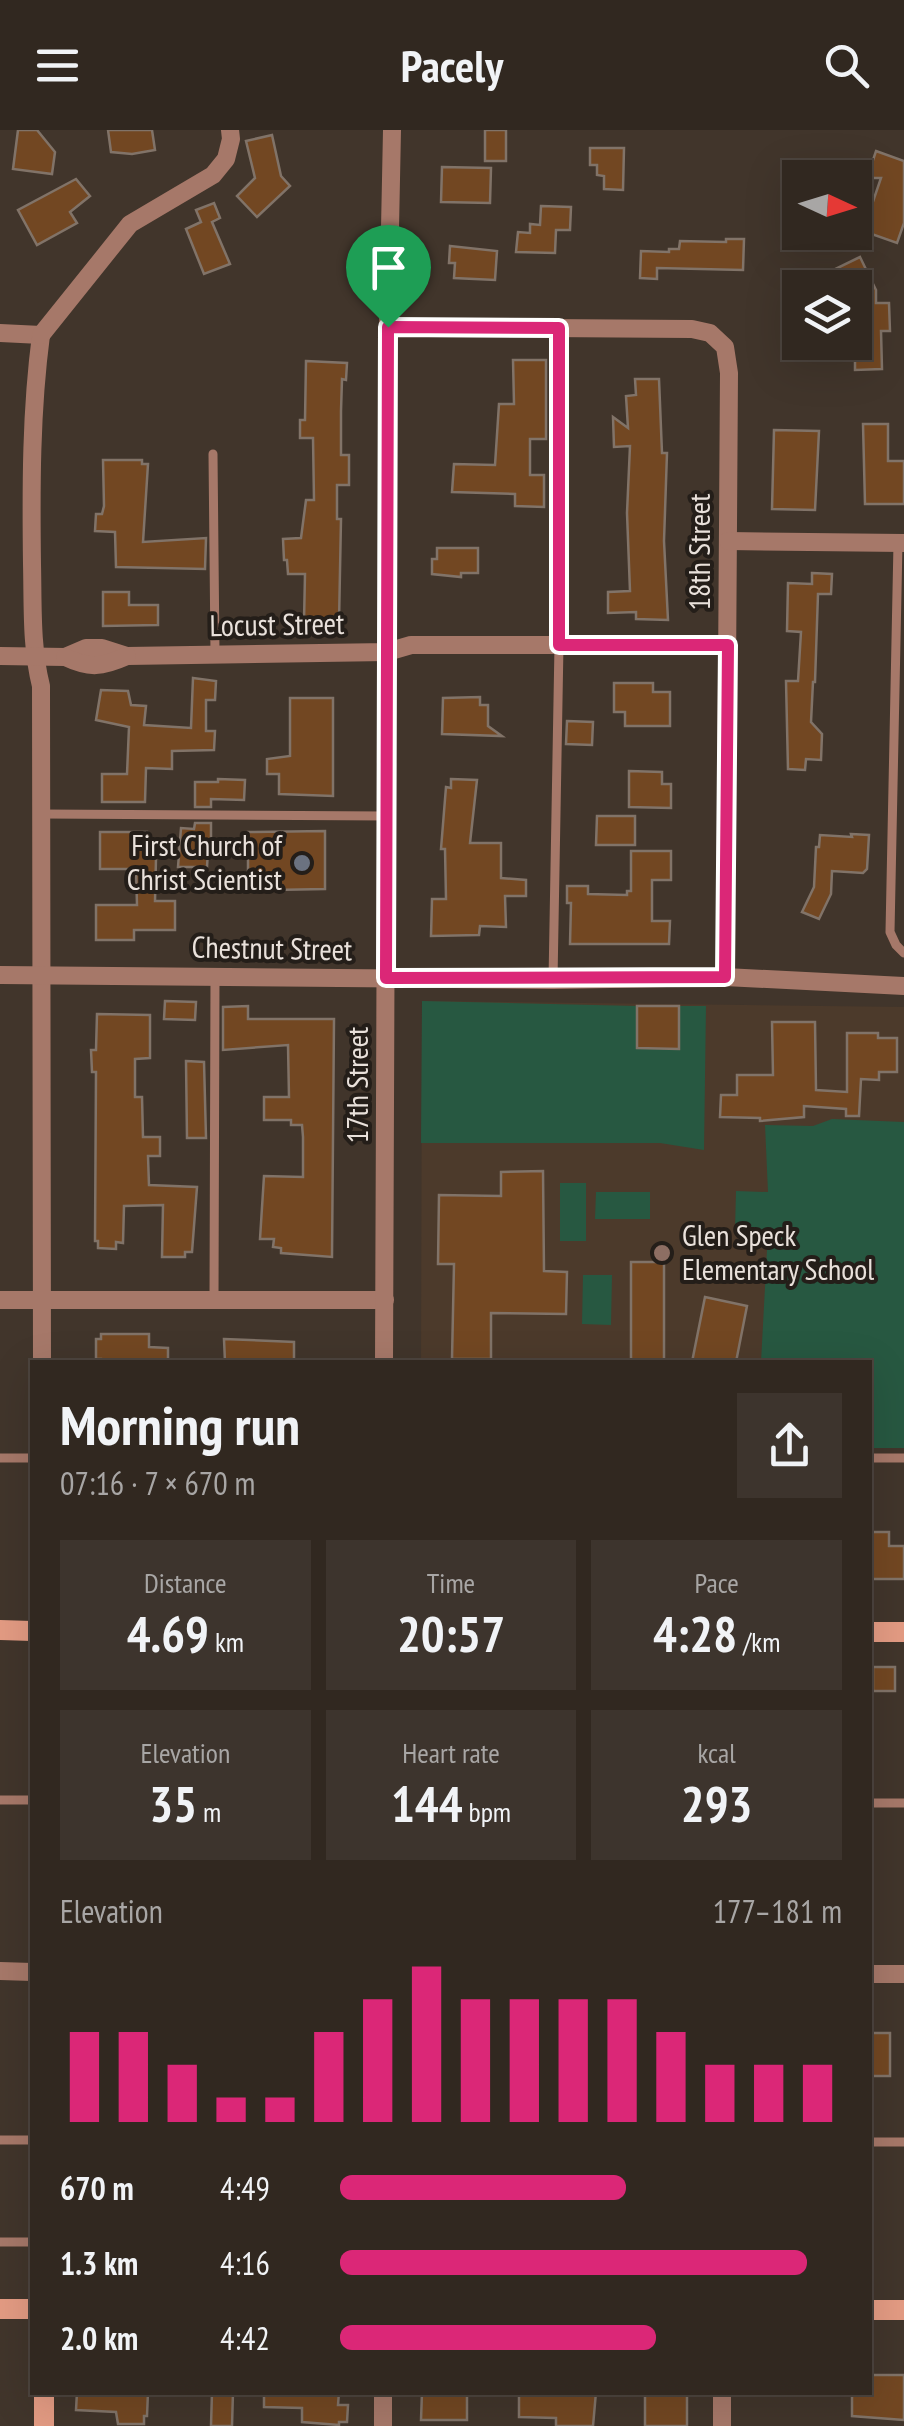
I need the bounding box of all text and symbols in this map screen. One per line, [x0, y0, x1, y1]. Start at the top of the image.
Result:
text: Pacely [401, 36, 503, 94]
icon: menu [30, 38, 85, 93]
icon: search [819, 38, 874, 93]
north arrow [782, 160, 872, 250]
map controls [782, 160, 872, 360]
pin [346, 225, 431, 328]
icon: arrive [361, 240, 416, 295]
button: layers [782, 270, 872, 360]
street label: 18th Street [679, 493, 718, 610]
street label: Locust Street [209, 603, 345, 644]
place label: First Church of Christ Scientist [127, 825, 283, 898]
marker: First Church of Christ Scientist [291, 852, 313, 874]
street label: Chestnut Street [191, 927, 353, 968]
street label: 17th Street [337, 1026, 376, 1143]
place label: Glen Speck Elementary School [682, 1215, 874, 1288]
marker: Glen Speck Elementary School [651, 1242, 673, 1264]
text: Morning run [60, 1389, 300, 1460]
button: share [737, 1393, 842, 1498]
text: 07:16 · 7 × 670 m [60, 1462, 255, 1504]
text: Distance [144, 1564, 227, 1601]
text: Time [427, 1564, 475, 1601]
text: Pace [695, 1564, 739, 1601]
text: 4.69 [127, 1601, 209, 1666]
text: 20:57 [397, 1601, 505, 1666]
text: 4:28 [653, 1601, 737, 1666]
text: km [209, 1623, 244, 1660]
text: /km [737, 1623, 780, 1660]
text: Elevation [140, 1734, 230, 1771]
text: Heart rate [402, 1734, 500, 1771]
text: kcal [698, 1734, 736, 1771]
text: 35 [149, 1771, 197, 1836]
text: 144 [391, 1771, 463, 1836]
text: 293 [681, 1771, 753, 1836]
text: m [197, 1793, 221, 1830]
text: bpm [463, 1793, 511, 1830]
text: Elevation [60, 1890, 163, 1932]
text: 177–181 m [713, 1890, 842, 1932]
text: 670 m [60, 2167, 134, 2209]
text: 4:49 [220, 2167, 270, 2209]
text: 1.3 km [60, 2242, 138, 2284]
text: 4:16 [220, 2242, 270, 2284]
text: 2.0 km [60, 2317, 138, 2359]
text: 4:42 [220, 2317, 270, 2359]

